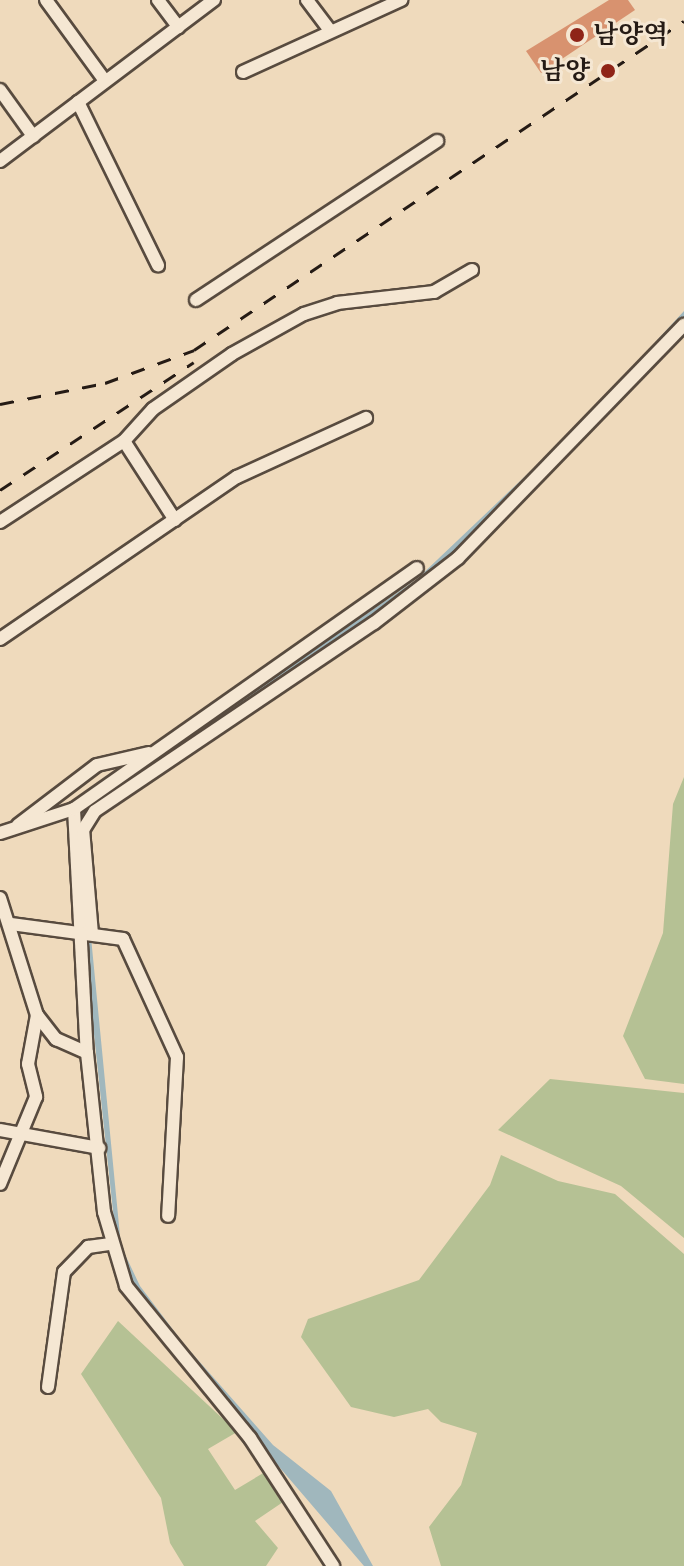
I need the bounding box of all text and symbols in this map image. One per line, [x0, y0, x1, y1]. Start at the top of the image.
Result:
place label: 남양역 [593, 19, 668, 51]
marker: 남양역 [568, 26, 586, 44]
place label: 남양 [540, 55, 590, 87]
marker: 남양 [597, 60, 619, 82]

